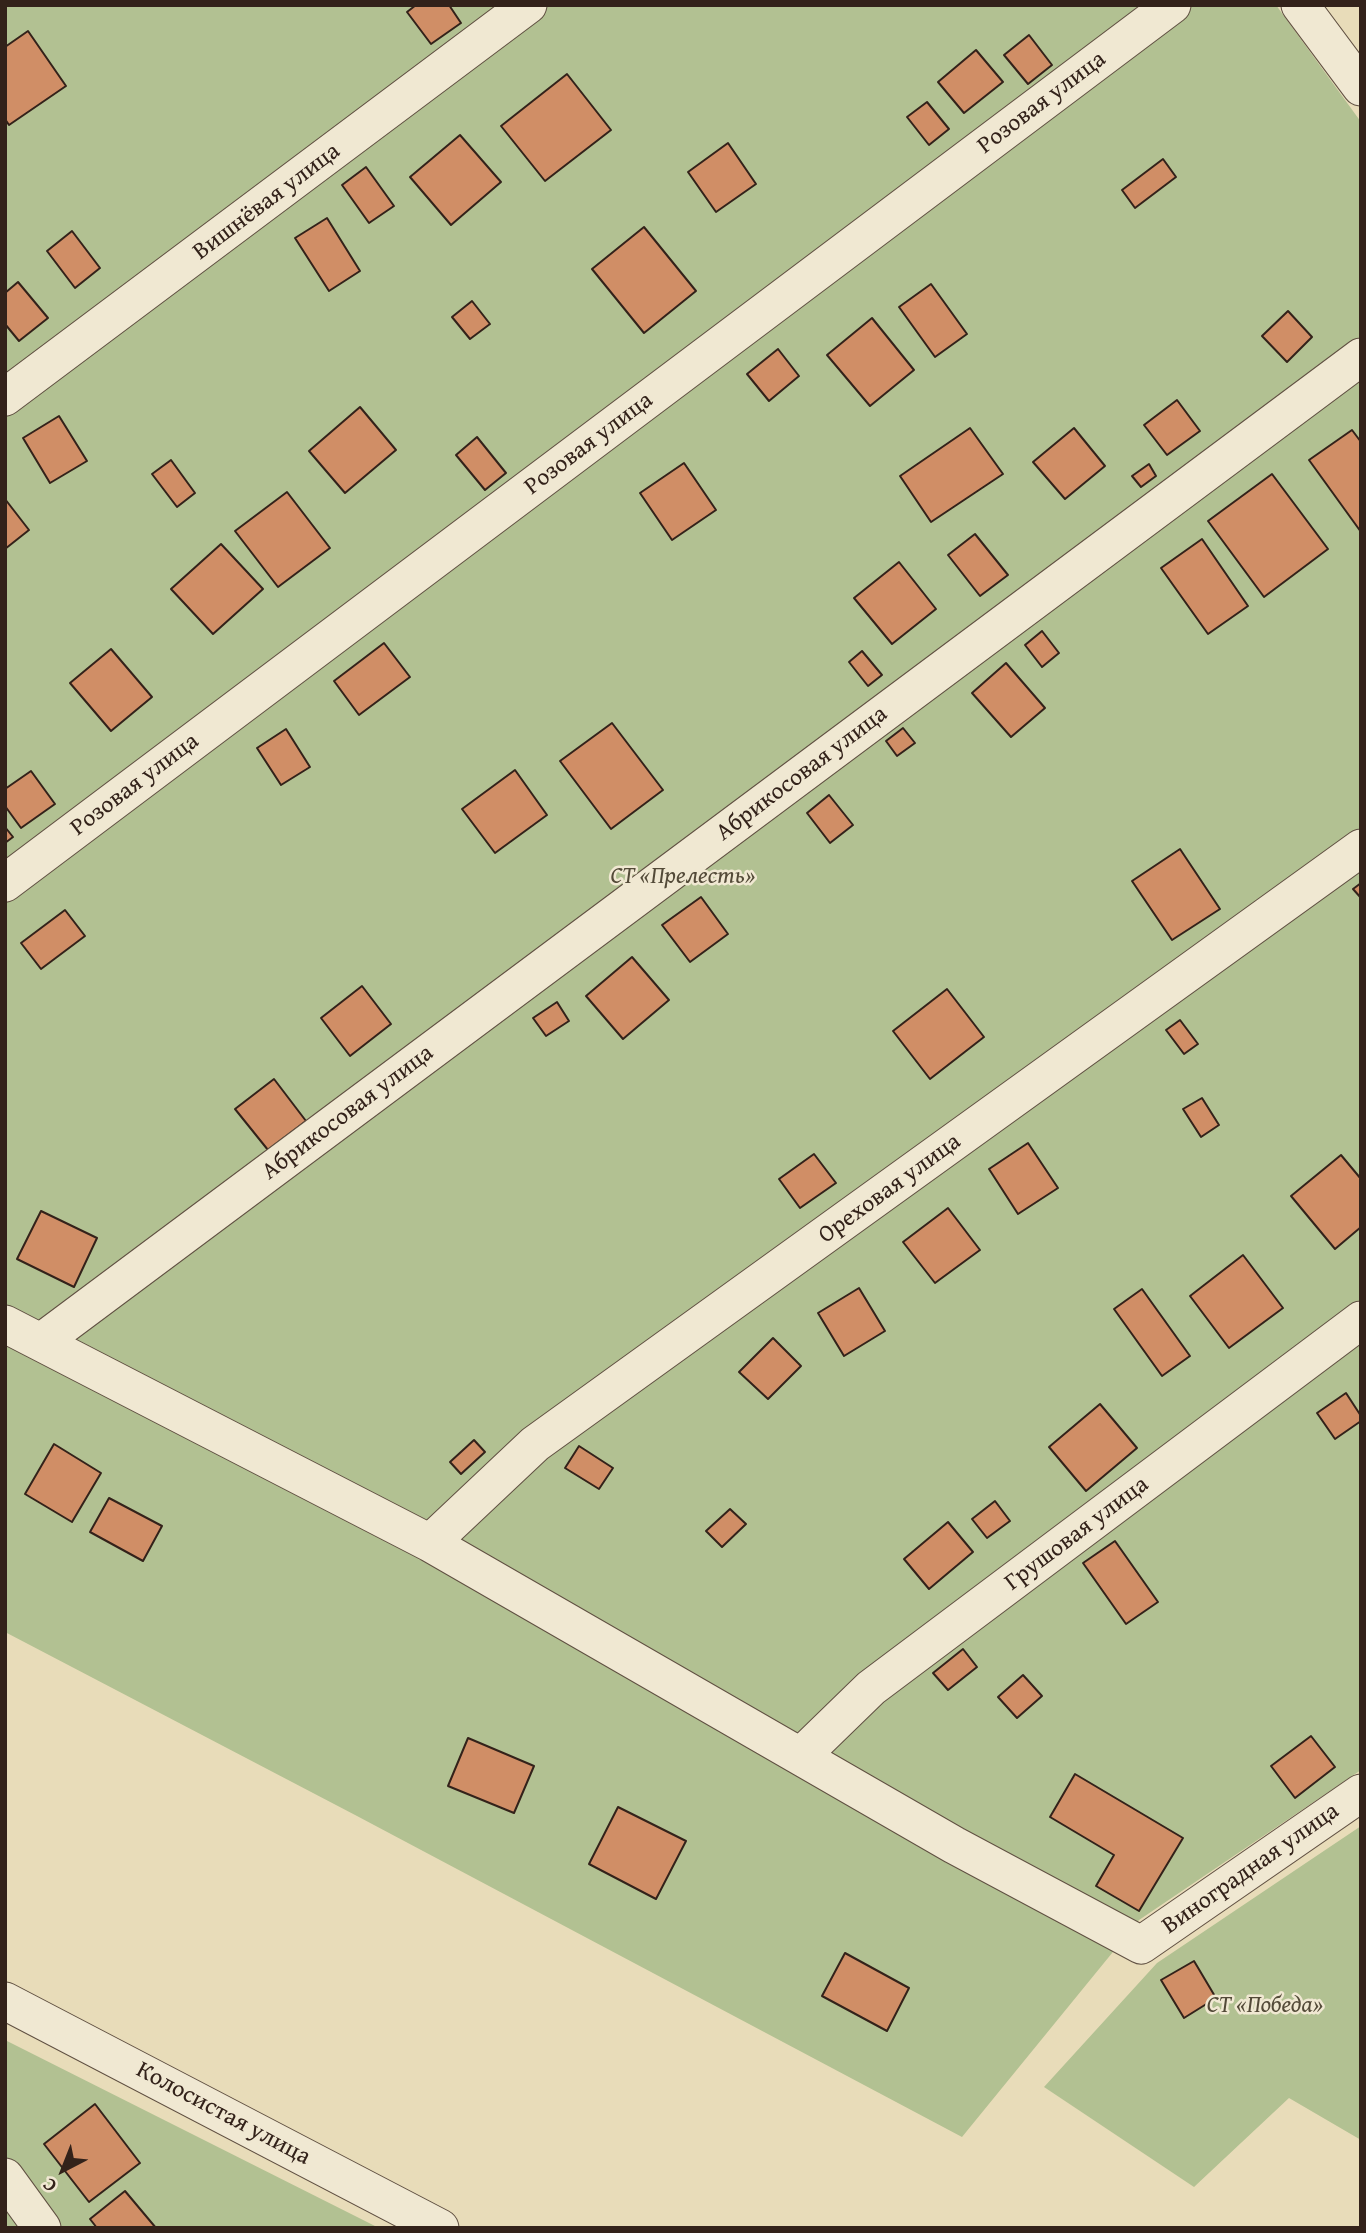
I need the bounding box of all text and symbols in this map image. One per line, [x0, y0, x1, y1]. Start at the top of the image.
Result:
street label: Розовая улица [972, 45, 1112, 161]
street label: Вишнёвая улица [188, 137, 346, 267]
street label: Розовая улица [519, 386, 659, 502]
street label: Абрикосовая улица [711, 700, 893, 848]
street label: Розовая улица [65, 727, 205, 843]
park label: СТ «Прелесть» [611, 863, 755, 891]
street label: Абрикосовая улица [257, 1039, 439, 1187]
street label: Ореховая улица [813, 1128, 967, 1250]
street label: Грушовая улица [999, 1471, 1155, 1597]
street label: Виноградная улица [1157, 1797, 1345, 1941]
park label: СТ «Победа» [1207, 1992, 1323, 2020]
street label: Колосистая улица [131, 2056, 315, 2172]
north arrow [28, 2135, 98, 2205]
text: С [36, 2172, 62, 2200]

